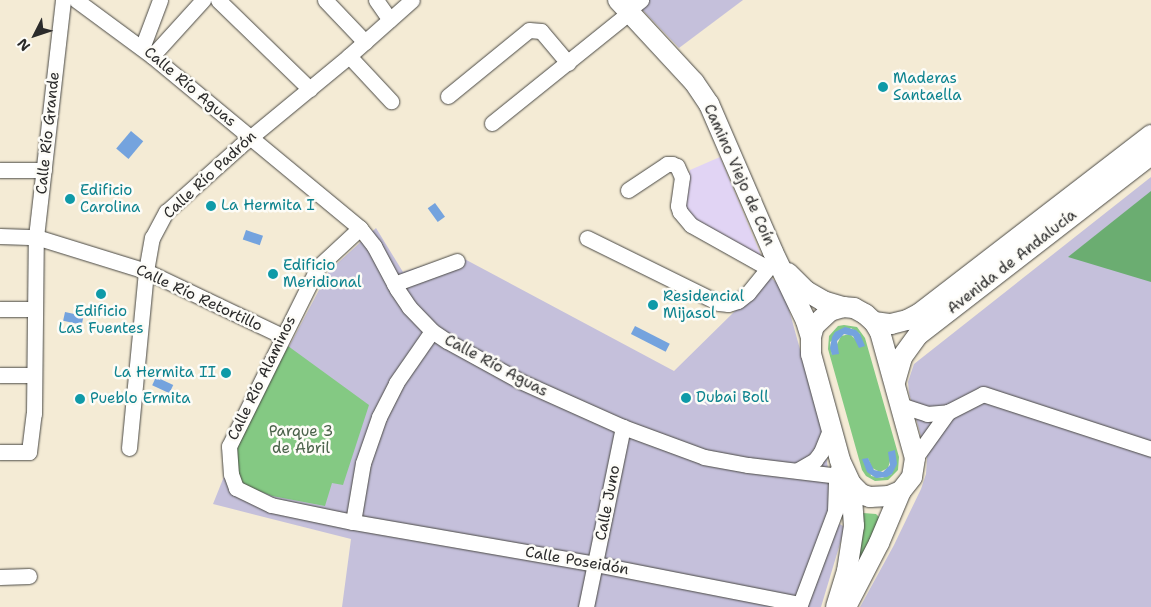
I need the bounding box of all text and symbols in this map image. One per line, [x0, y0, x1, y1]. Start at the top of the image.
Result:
north arrow [10, 10, 60, 60]
text: N [13, 35, 34, 55]
street label: Calle Río Aguas [140, 43, 240, 131]
place label: Maderas Santaella [893, 69, 962, 104]
street label: Calle Río Grande [33, 71, 63, 195]
marker: Maderas Santaella [877, 81, 889, 93]
street label: Camino Viejo de Coín [700, 101, 778, 249]
street label: Calle Río Padrón [160, 127, 260, 223]
place label: Edificio Carolina [80, 181, 140, 216]
marker: Edificio Carolina [64, 193, 76, 205]
place label: La Hermita I [221, 197, 315, 215]
marker: La Hermita I [205, 200, 217, 212]
street label: Avenida de Andalucía [944, 206, 1080, 318]
place label: Edificio Meridional [283, 256, 362, 291]
street label: Calle Río Retortillo [133, 261, 265, 335]
marker: Edificio Meridional [267, 268, 279, 280]
place label: Residencial Mijasol [663, 287, 744, 322]
marker: Edificio Las Fuentes [95, 288, 107, 300]
marker: Residencial Mijasol [647, 299, 659, 311]
place label: Edificio Las Fuentes [58, 302, 144, 337]
street label: Calle Río Alaminos [224, 313, 300, 443]
street label: Calle Río Aguas [441, 331, 551, 401]
place label: La Hermita II [114, 364, 216, 382]
marker: La Hermita II [220, 367, 232, 379]
place label: Dubai Boll [696, 389, 769, 407]
place label: Pueblo Ermita [90, 390, 190, 408]
marker: Dubai Boll [680, 392, 692, 404]
marker: Pueblo Ermita [74, 393, 86, 405]
park label: Parque 3 de Abril [269, 422, 333, 457]
street label: Calle Juno [592, 464, 624, 542]
street label: Calle Poseidón [524, 543, 630, 579]

